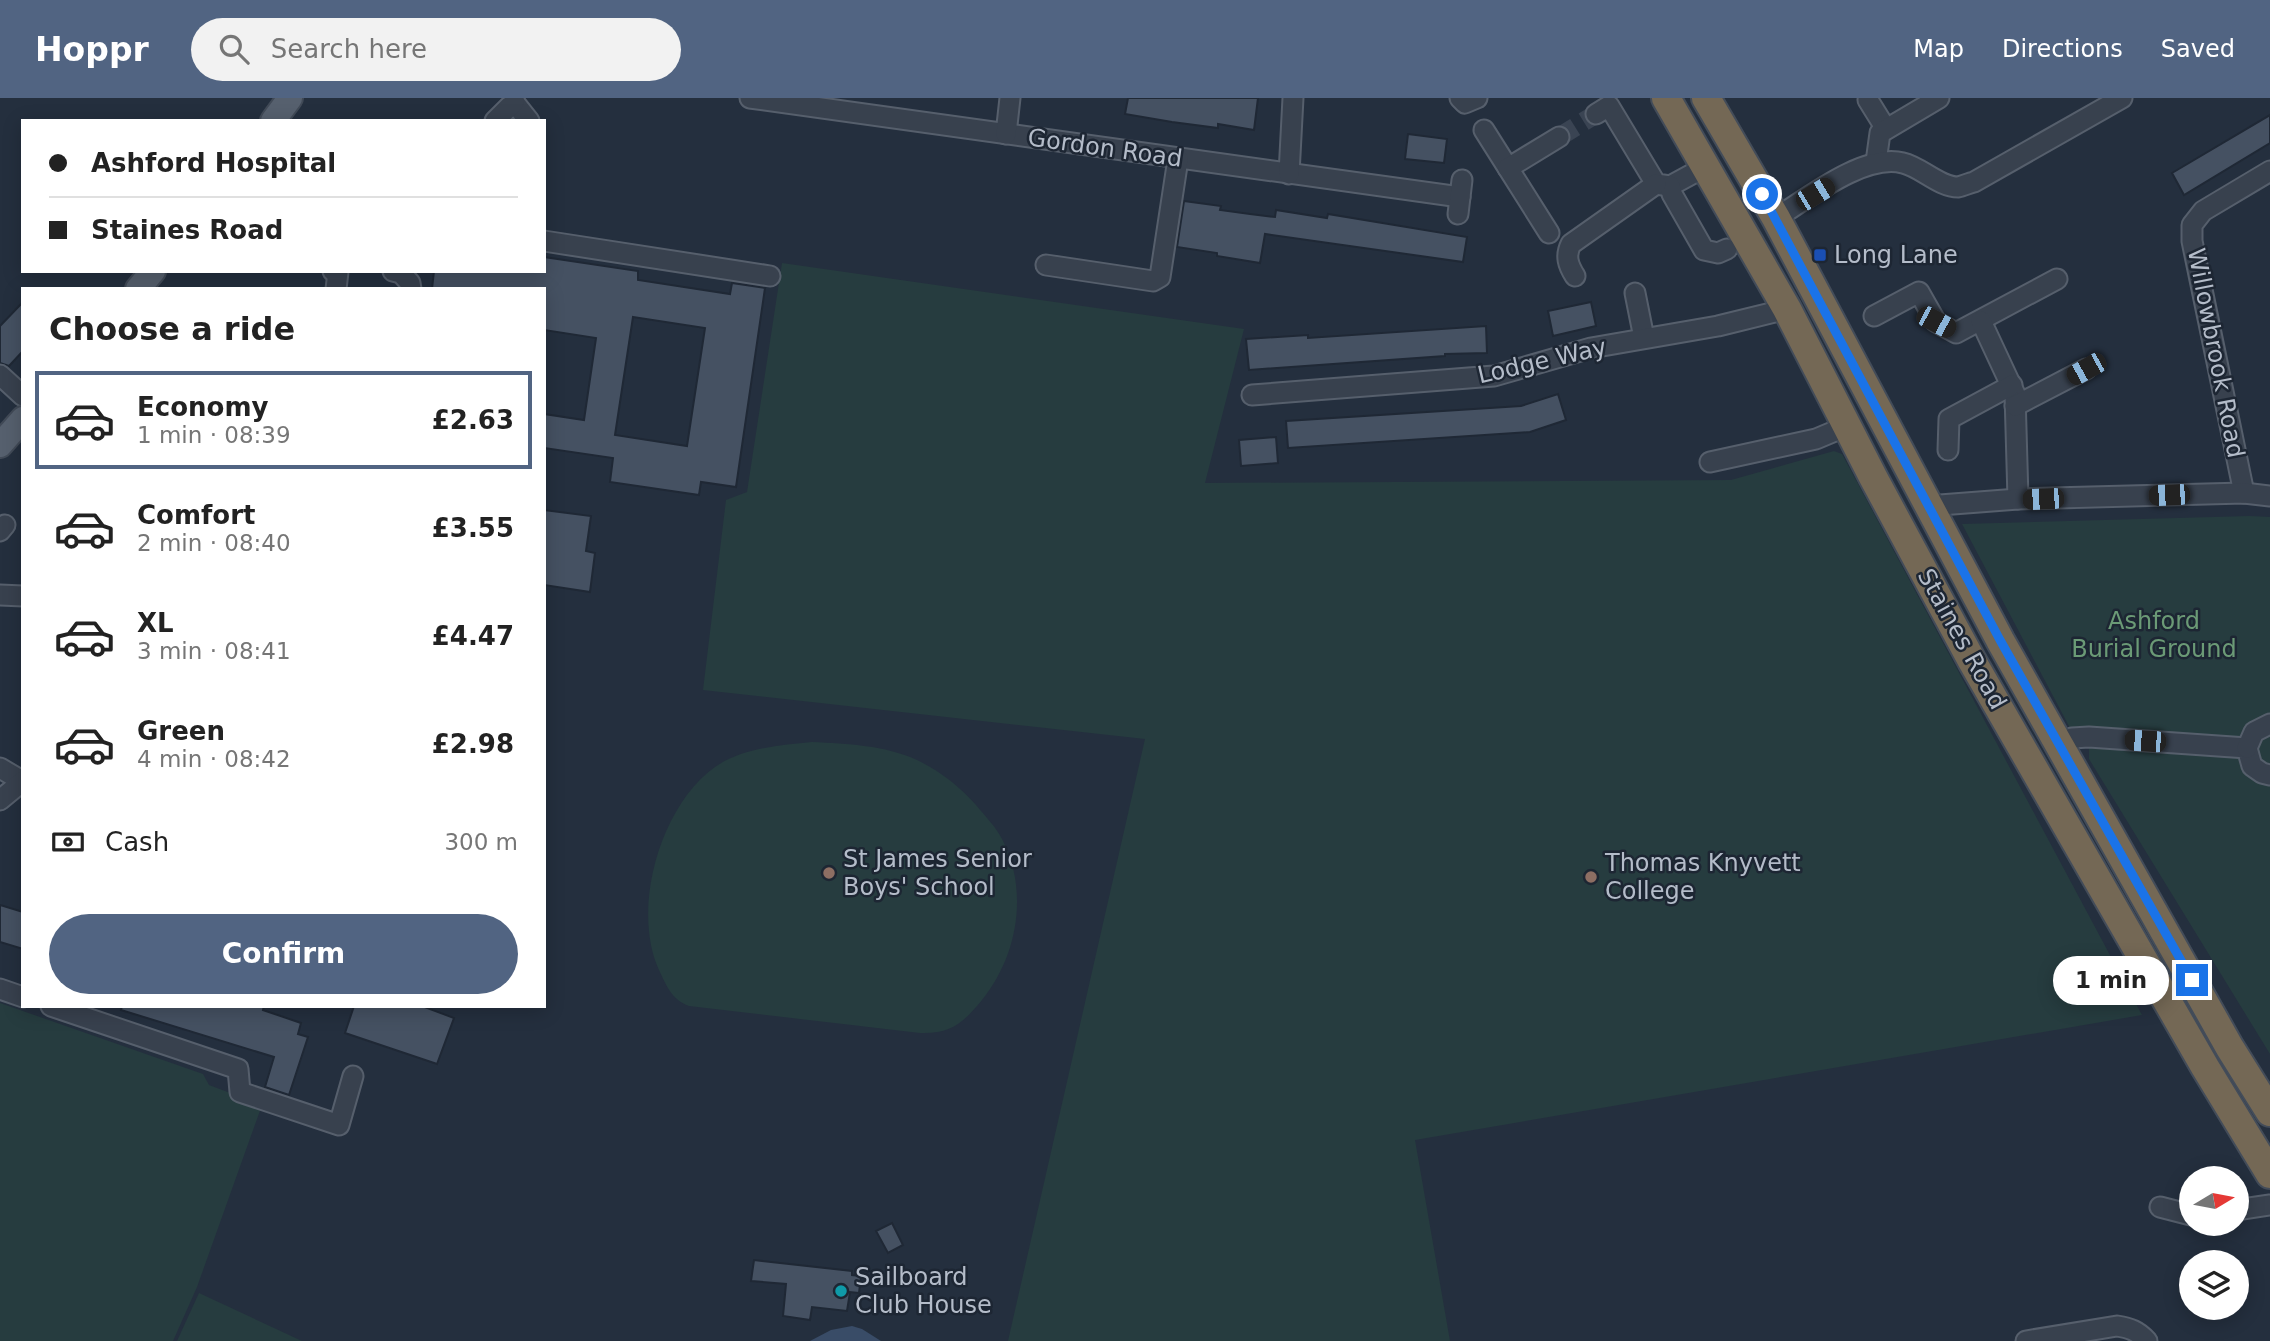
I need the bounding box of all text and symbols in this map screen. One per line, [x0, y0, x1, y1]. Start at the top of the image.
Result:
search box [191, 18, 681, 81]
text: Hoppr [35, 30, 149, 69]
icon: search [215, 30, 253, 68]
text: Search here [271, 34, 427, 64]
text: Map [1913, 35, 1964, 63]
text: Directions [2002, 35, 2123, 63]
text: Saved [2161, 35, 2235, 63]
street label: Gordon Road [1026, 123, 1184, 173]
text: Ashford Hospital [91, 148, 336, 178]
car [1792, 174, 1839, 214]
route start [1746, 178, 1778, 210]
text: Staines Road [91, 215, 283, 245]
place label: Long Lane [1834, 241, 1958, 269]
street label: Willowbrook Road [2182, 246, 2250, 460]
marker: Long Lane [1812, 247, 1828, 263]
car [1913, 303, 1960, 341]
text: Choose a ride [49, 310, 295, 348]
street label: Lodge Way [1475, 333, 1609, 389]
car [2063, 350, 2110, 388]
icon: car [53, 389, 116, 452]
text: Economy [137, 392, 268, 422]
text: £2.63 [432, 405, 514, 435]
text: 1 min · 08:39 [137, 422, 291, 448]
car [2148, 484, 2191, 506]
car [2022, 488, 2065, 510]
icon: car [53, 497, 116, 560]
text: Comfort [137, 500, 255, 530]
text: £3.55 [432, 513, 514, 543]
text: 2 min · 08:40 [137, 530, 291, 556]
street label: Staines Road [1912, 564, 2012, 714]
icon: car [53, 605, 116, 668]
park label: Ashford Burial Ground [2071, 607, 2237, 663]
text: XL [137, 608, 174, 638]
text: £4.47 [432, 621, 514, 651]
text: 3 min · 08:41 [137, 638, 291, 664]
icon: car [53, 713, 116, 776]
text: Green [137, 716, 225, 746]
text: £2.98 [432, 729, 514, 759]
car [2124, 729, 2167, 753]
text: 4 min · 08:42 [137, 746, 291, 772]
icon: cash [49, 823, 87, 861]
text: Cash [105, 827, 169, 857]
text: 300 m [444, 829, 518, 855]
place label: St James Senior Boys' School [843, 845, 1032, 901]
place label: Thomas Knyvett College [1604, 849, 1801, 905]
marker: St James Senior Boys' School [821, 865, 837, 881]
marker: Thomas Knyvett College [1583, 869, 1599, 885]
button: Confirm [49, 914, 518, 994]
callout: 1 min [2052, 956, 2168, 1004]
route end [2176, 964, 2208, 996]
text: 1 min [2075, 967, 2147, 993]
north arrow [2179, 1166, 2249, 1236]
map controls [2179, 1166, 2249, 1320]
button: layers [2179, 1250, 2249, 1320]
place label: Sailboard Club House [855, 1263, 992, 1319]
marker: Sailboard Club House [833, 1283, 849, 1299]

